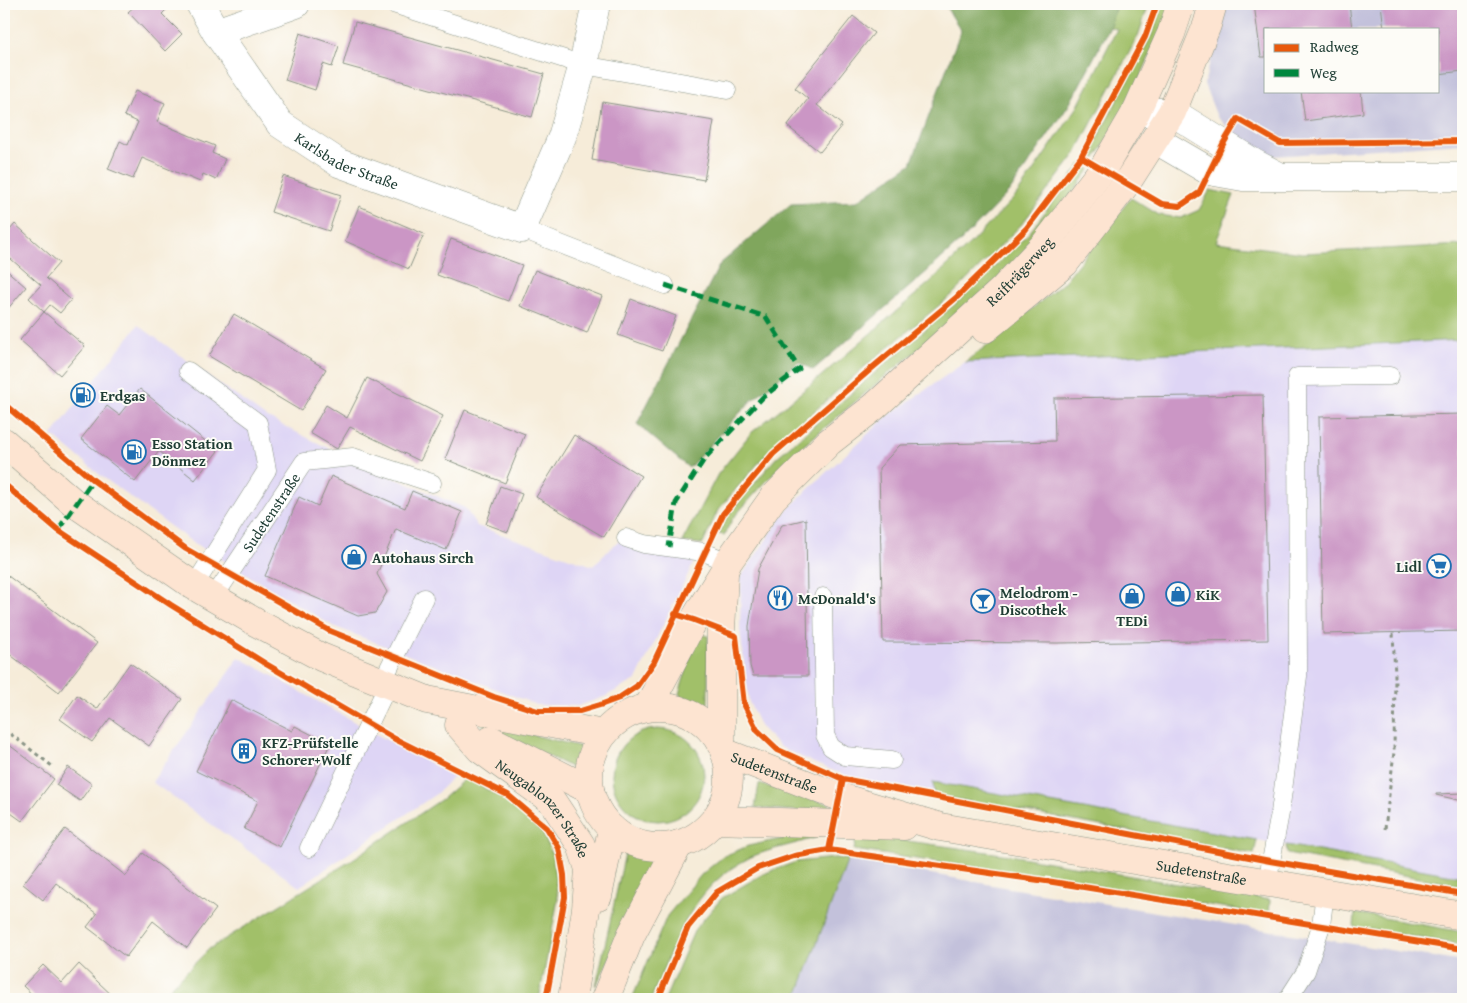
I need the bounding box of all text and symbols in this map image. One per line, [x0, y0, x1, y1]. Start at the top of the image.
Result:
legend [1264, 28, 1440, 92]
text: Radweg [1310, 36, 1359, 57]
text: Weg [1310, 62, 1337, 83]
street label: Karlsbader Straße [291, 126, 402, 194]
street label: Reifträgerweg [981, 232, 1058, 311]
fuel station icon: Erdgas [70, 382, 96, 408]
place label: Erdgas [100, 385, 145, 406]
place label: Esso Station Dönmez [152, 433, 233, 471]
fuel station icon: Esso Station Dönmez [121, 439, 147, 465]
street label: Sudetenstraße [236, 468, 305, 556]
shop icon: Autohaus Sirch [341, 544, 367, 570]
place label: Autohaus Sirch [372, 547, 474, 568]
supermarket icon: Lidl [1426, 553, 1452, 579]
place label: Lidl [1396, 556, 1422, 577]
shop icon: KiK [1165, 581, 1191, 607]
place label: Melodrom - Discothek [1000, 582, 1078, 620]
shop icon: TEDi [1119, 583, 1145, 609]
place label: KiK [1196, 584, 1220, 605]
restaurant icon: McDonald's [767, 585, 793, 611]
place label: McDonald's [798, 588, 876, 609]
bar icon: Melodrom - Discothek [970, 588, 996, 614]
place label: TEDi [1116, 610, 1148, 631]
place label: KFZ-Prüfstelle Schorer+Wolf [262, 732, 359, 770]
building icon: KFZ-Prüfstelle Schorer+Wolf [231, 738, 257, 764]
street label: Sudetenstraße [728, 745, 821, 798]
street label: Neugablonzer Straße [492, 753, 595, 860]
street label: Sudetenstraße [1155, 853, 1249, 890]

